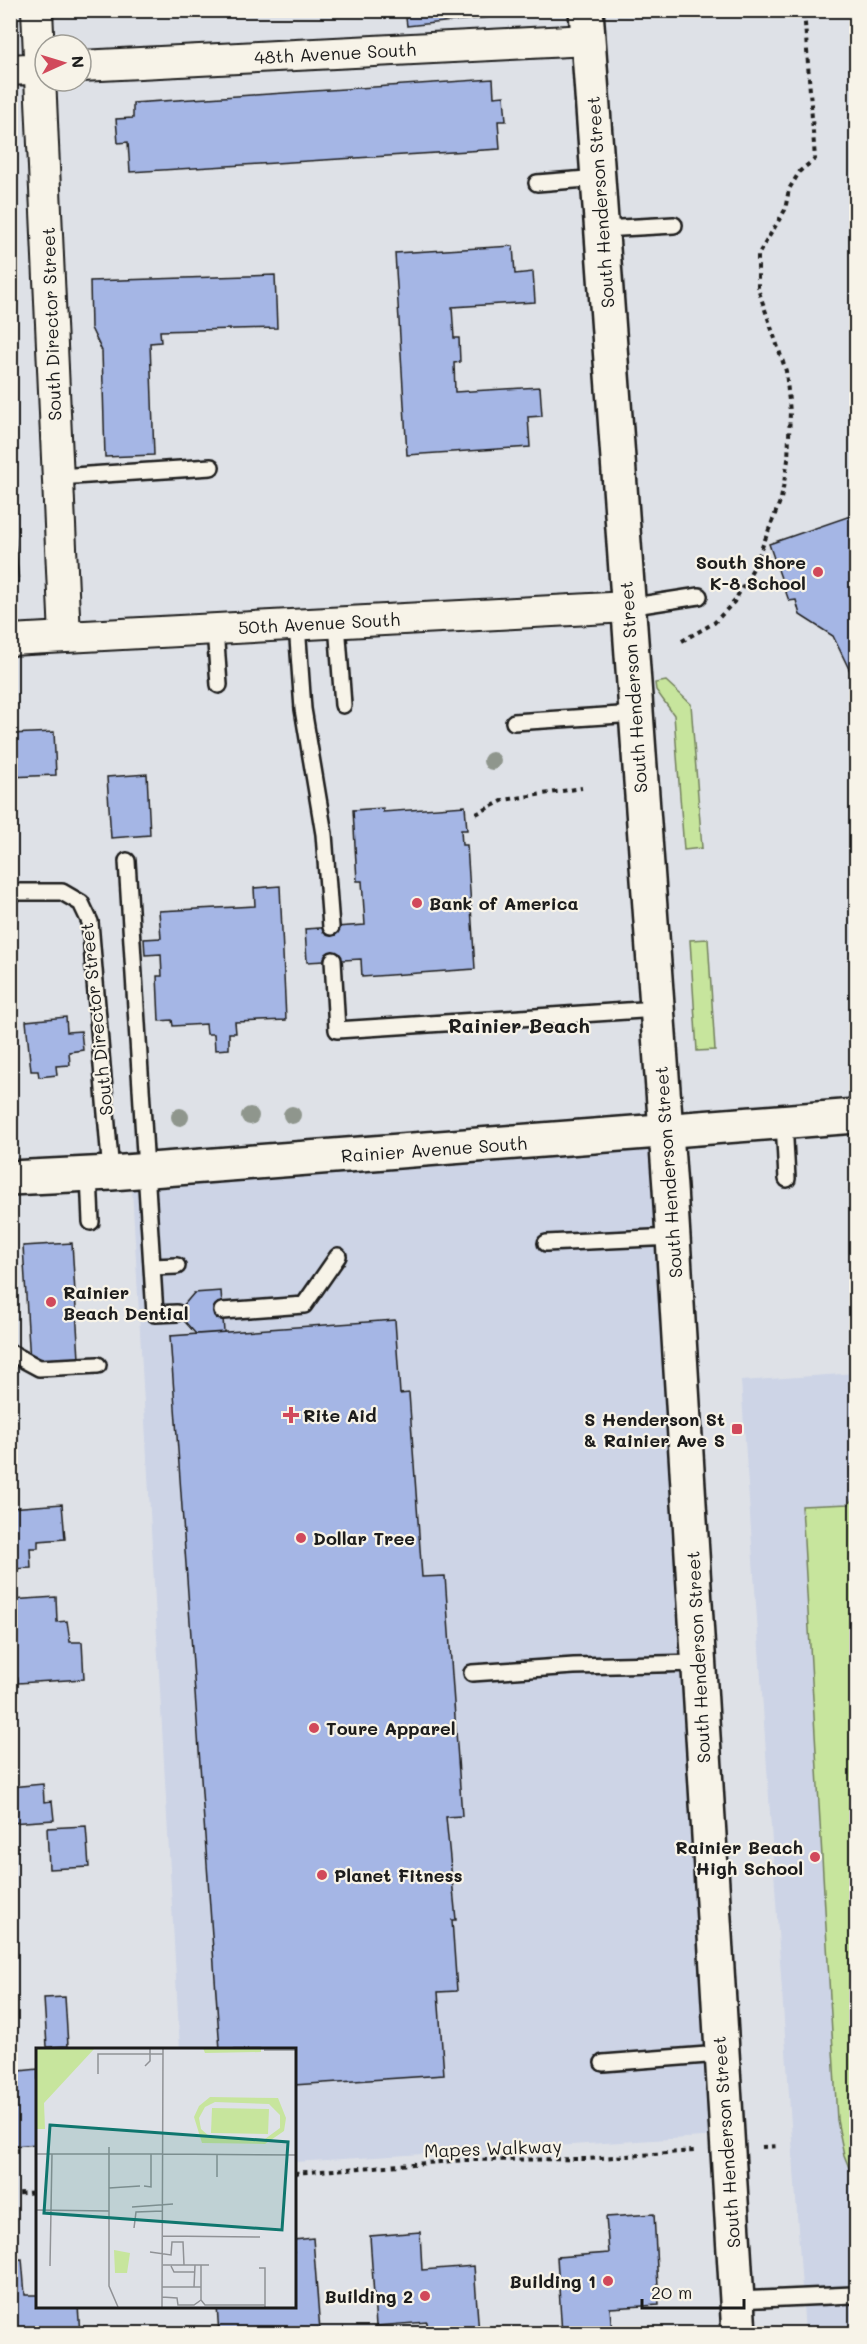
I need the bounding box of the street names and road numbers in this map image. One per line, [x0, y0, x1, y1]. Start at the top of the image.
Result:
street label: 48th Avenue South [253, 37, 417, 69]
street label: South Henderson Street [581, 95, 619, 309]
street label: South Director Street [36, 227, 66, 421]
street label: South Henderson Street [614, 580, 652, 794]
street label: 50th Avenue South [237, 607, 401, 639]
street label: South Director Street [74, 921, 118, 1117]
street label: South Henderson Street [649, 1065, 687, 1279]
street label: Rainier Avenue South [340, 1131, 528, 1167]
street label: South Henderson Street [680, 1550, 716, 1764]
street label: South Henderson Street [707, 2035, 745, 2249]
street label: Mapes Walkway [424, 2134, 562, 2162]

